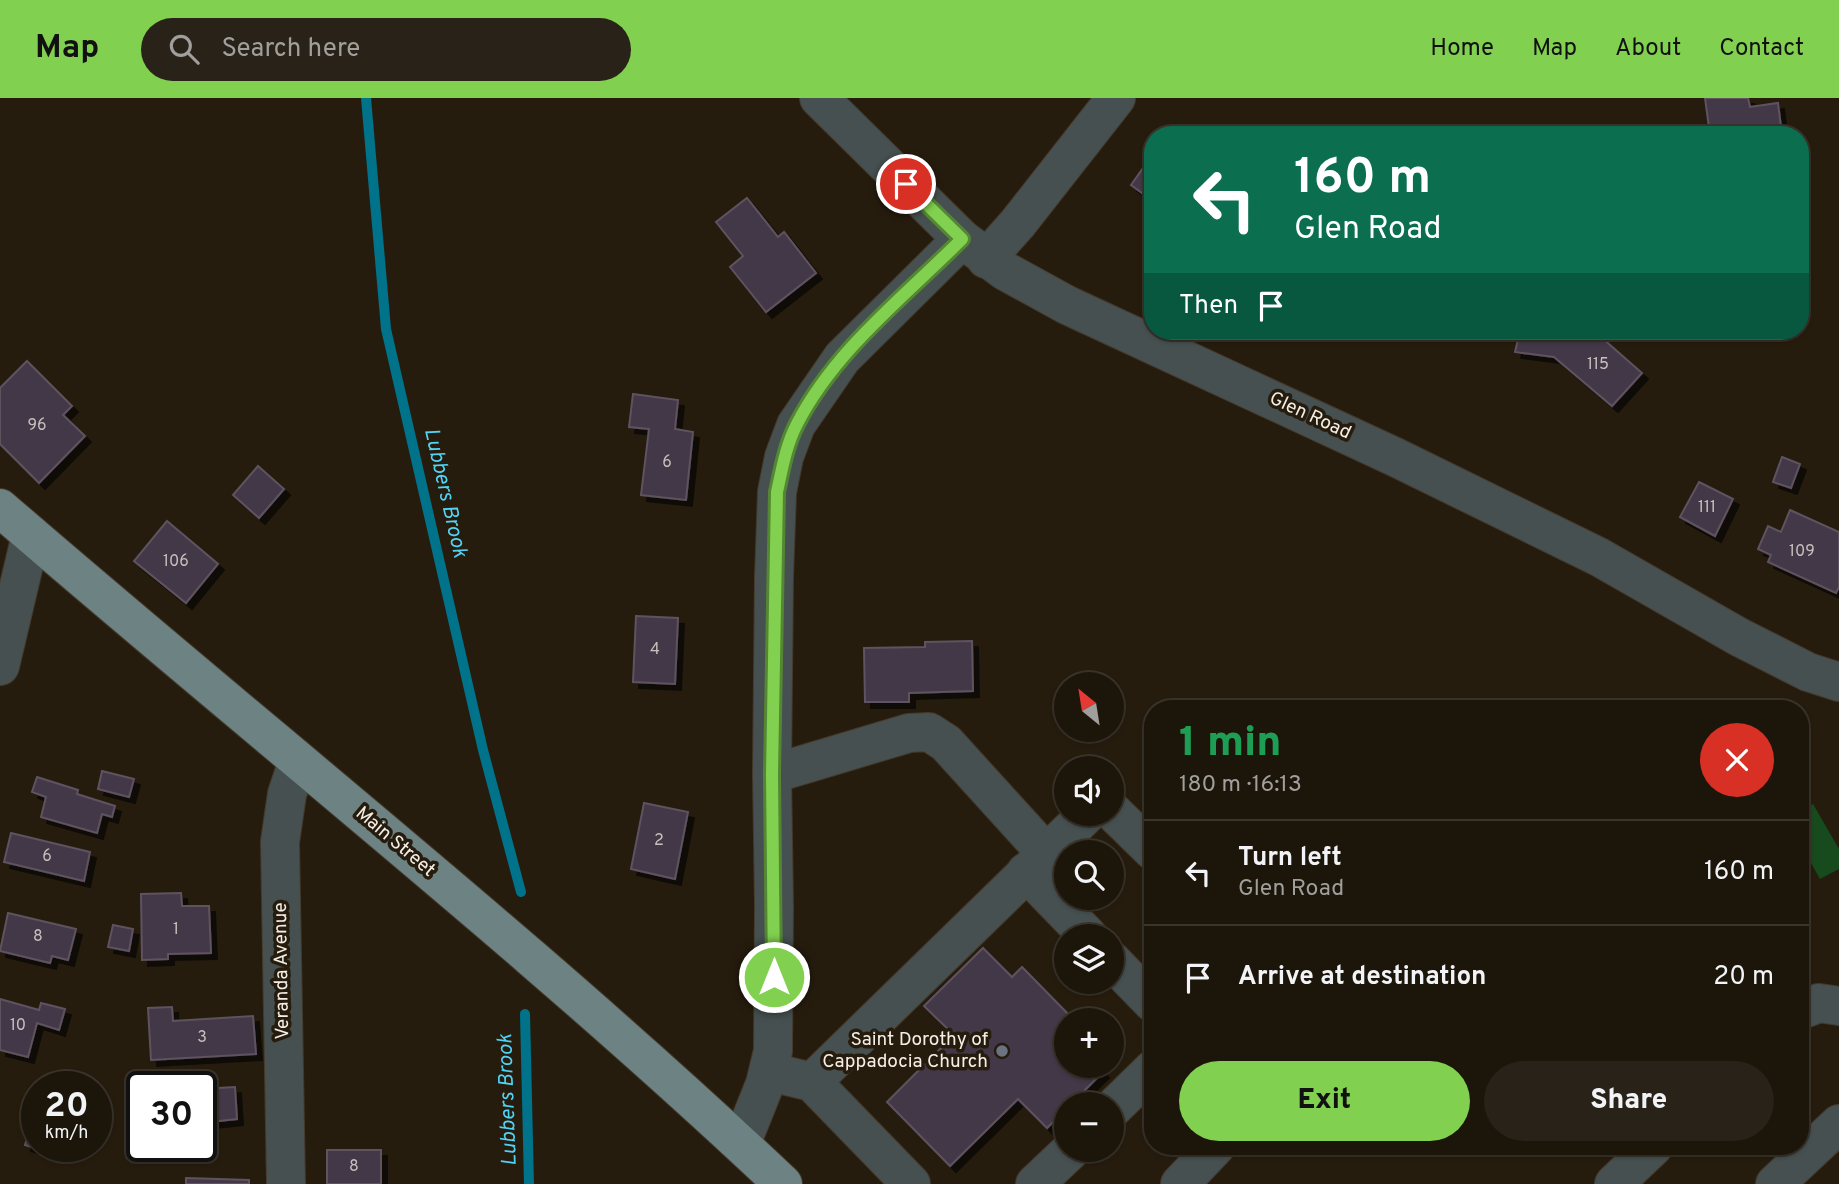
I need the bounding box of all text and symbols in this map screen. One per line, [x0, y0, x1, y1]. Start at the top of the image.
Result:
search box [141, 18, 631, 81]
text: Map [35, 28, 99, 70]
icon: search [165, 30, 203, 68]
text: Search here [221, 33, 360, 66]
text: Home [1430, 34, 1494, 64]
text: Map [1532, 34, 1577, 64]
text: About [1615, 34, 1681, 64]
text: Contact [1719, 34, 1804, 64]
text: 160 m [1294, 149, 1431, 211]
pin [876, 154, 936, 214]
icon: left [1179, 154, 1270, 245]
icon: arrive [887, 165, 925, 203]
text: Glen Road [1294, 210, 1442, 250]
icon: arrive [1252, 287, 1290, 325]
text: Then [1179, 290, 1238, 323]
house number: 115 [1587, 355, 1609, 375]
street label: Glen Road [1265, 387, 1355, 445]
house number: 96 [27, 416, 47, 436]
water label: Lubbers Brook [417, 426, 473, 561]
house number: 6 [662, 453, 672, 473]
house number: 111 [1698, 498, 1716, 518]
house number: 109 [1789, 542, 1815, 562]
house number: 106 [163, 552, 189, 572]
house number: 4 [650, 640, 660, 660]
north arrow [1054, 672, 1124, 742]
map controls [1054, 672, 1124, 1162]
text: 1 min [1179, 718, 1282, 771]
button: close [1700, 723, 1774, 797]
button: sound [1054, 756, 1124, 826]
text: 180 m · 16:13 [1179, 771, 1302, 800]
street label: Main Street [350, 802, 440, 882]
house number: 2 [654, 831, 664, 851]
button: search [1054, 840, 1124, 910]
text: Turn left [1238, 842, 1342, 875]
house number: 6 [42, 847, 52, 867]
icon: left [1179, 854, 1217, 892]
text: 160 m [1704, 856, 1774, 889]
text: Glen Road [1238, 875, 1344, 904]
street label: Veranda Avenue [269, 902, 295, 1040]
house number: 1 [173, 920, 179, 940]
button: layers [1054, 924, 1124, 994]
house number: 8 [33, 927, 43, 947]
position arrow [737, 940, 811, 1014]
icon: arrive [1179, 959, 1217, 997]
text: Arrive at destination [1238, 961, 1486, 994]
text: 20 m [1713, 961, 1774, 994]
button: + [1054, 1008, 1124, 1078]
house number: 10 [10, 1016, 26, 1036]
house number: 3 [197, 1028, 207, 1048]
place label: Saint Dorothy of Cappadocia Church [822, 1028, 989, 1074]
water label: Lubbers Brook [492, 1033, 524, 1167]
marker: Saint Dorothy of Cappadocia Church [994, 1043, 1010, 1059]
button: Exit [1179, 1061, 1470, 1141]
button: Share [1484, 1061, 1774, 1141]
speed limit sign: 30 [126, 1071, 217, 1162]
text: 20 [44, 1085, 89, 1129]
button: − [1054, 1092, 1124, 1162]
text: km/h [45, 1122, 88, 1145]
house number: 8 [349, 1157, 359, 1177]

